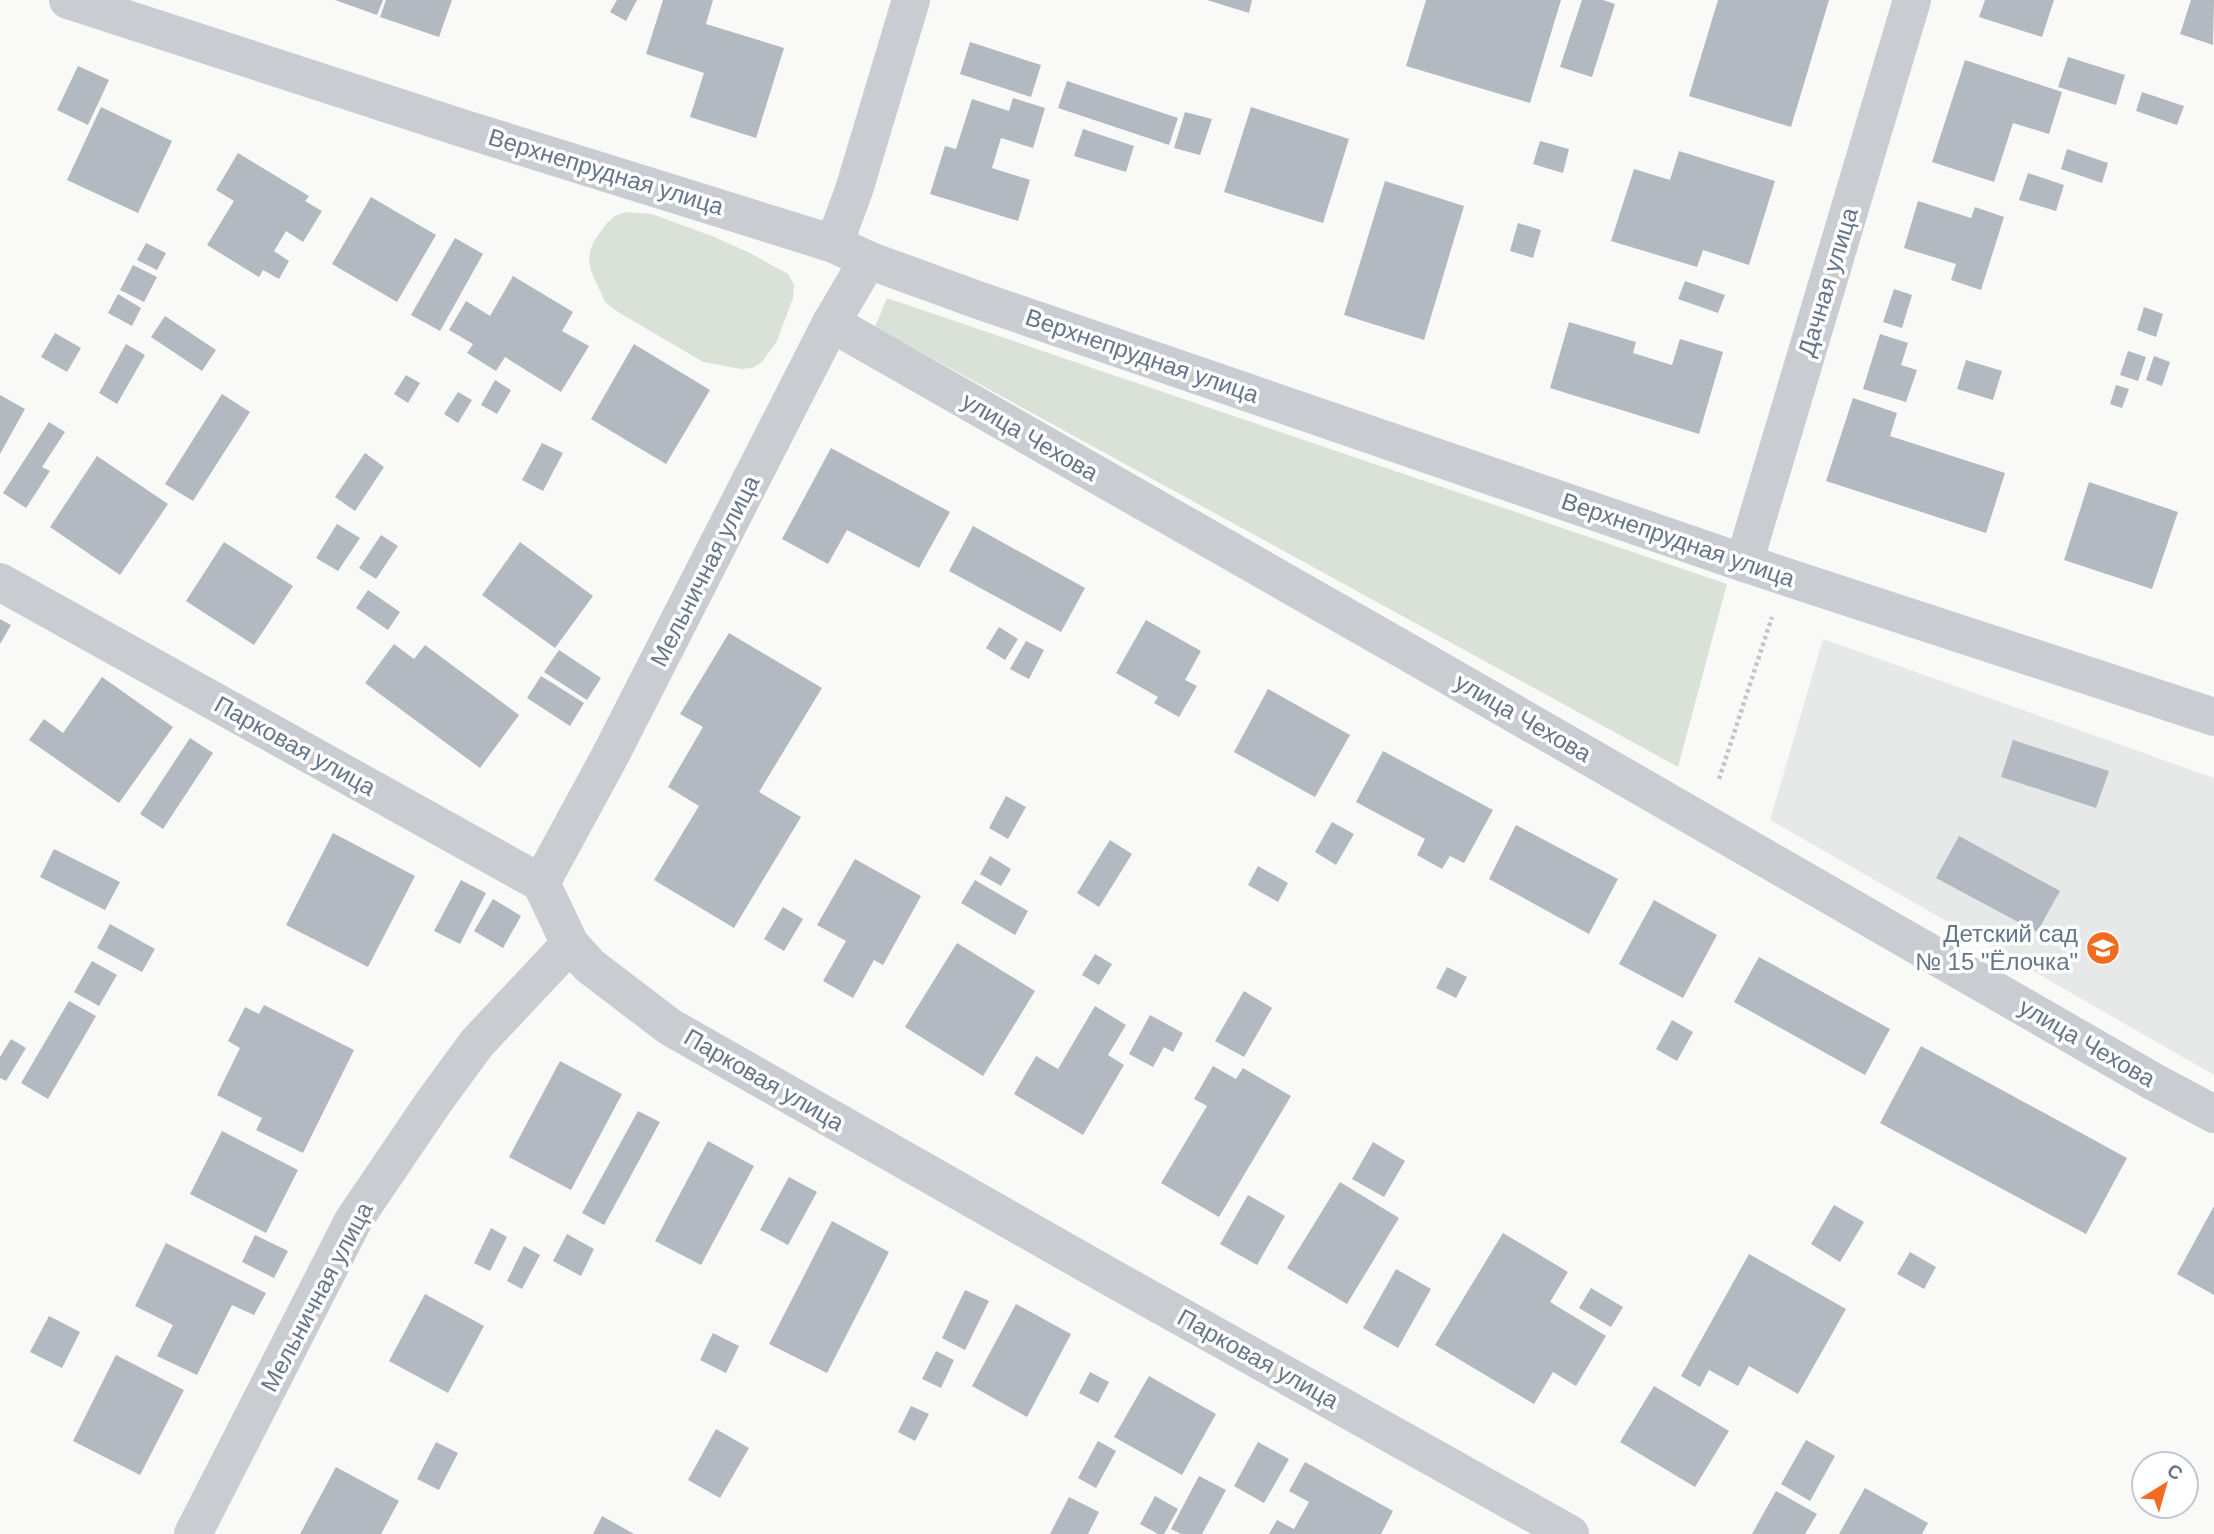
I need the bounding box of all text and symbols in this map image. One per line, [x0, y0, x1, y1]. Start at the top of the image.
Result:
street label: Верхнепрудная улица [485, 123, 728, 220]
street label: Дачная улица [1792, 204, 1863, 359]
street label: Верхнепрудная улица [1022, 303, 1263, 408]
street label: улица Чехова [958, 387, 1104, 487]
street label: Мельничная улица [645, 470, 765, 671]
street label: Верхнепрудная улица [1558, 487, 1799, 592]
street label: улица Чехова [1451, 668, 1597, 768]
street label: Парковая улица [210, 690, 381, 801]
place label: Детский сад № 15 "Ёлочка" [1915, 920, 2078, 975]
school or university icon: Детский сад № 15 "Ёлочка" [2084, 929, 2122, 967]
street label: улица Чехова [2015, 993, 2161, 1093]
street label: Парковая улица [680, 1023, 849, 1136]
street label: Мельничная улица [255, 1197, 378, 1396]
street label: Парковая улица [1173, 1303, 1344, 1414]
north arrow [2130, 1450, 2200, 1520]
text: С [2163, 1459, 2187, 1485]

